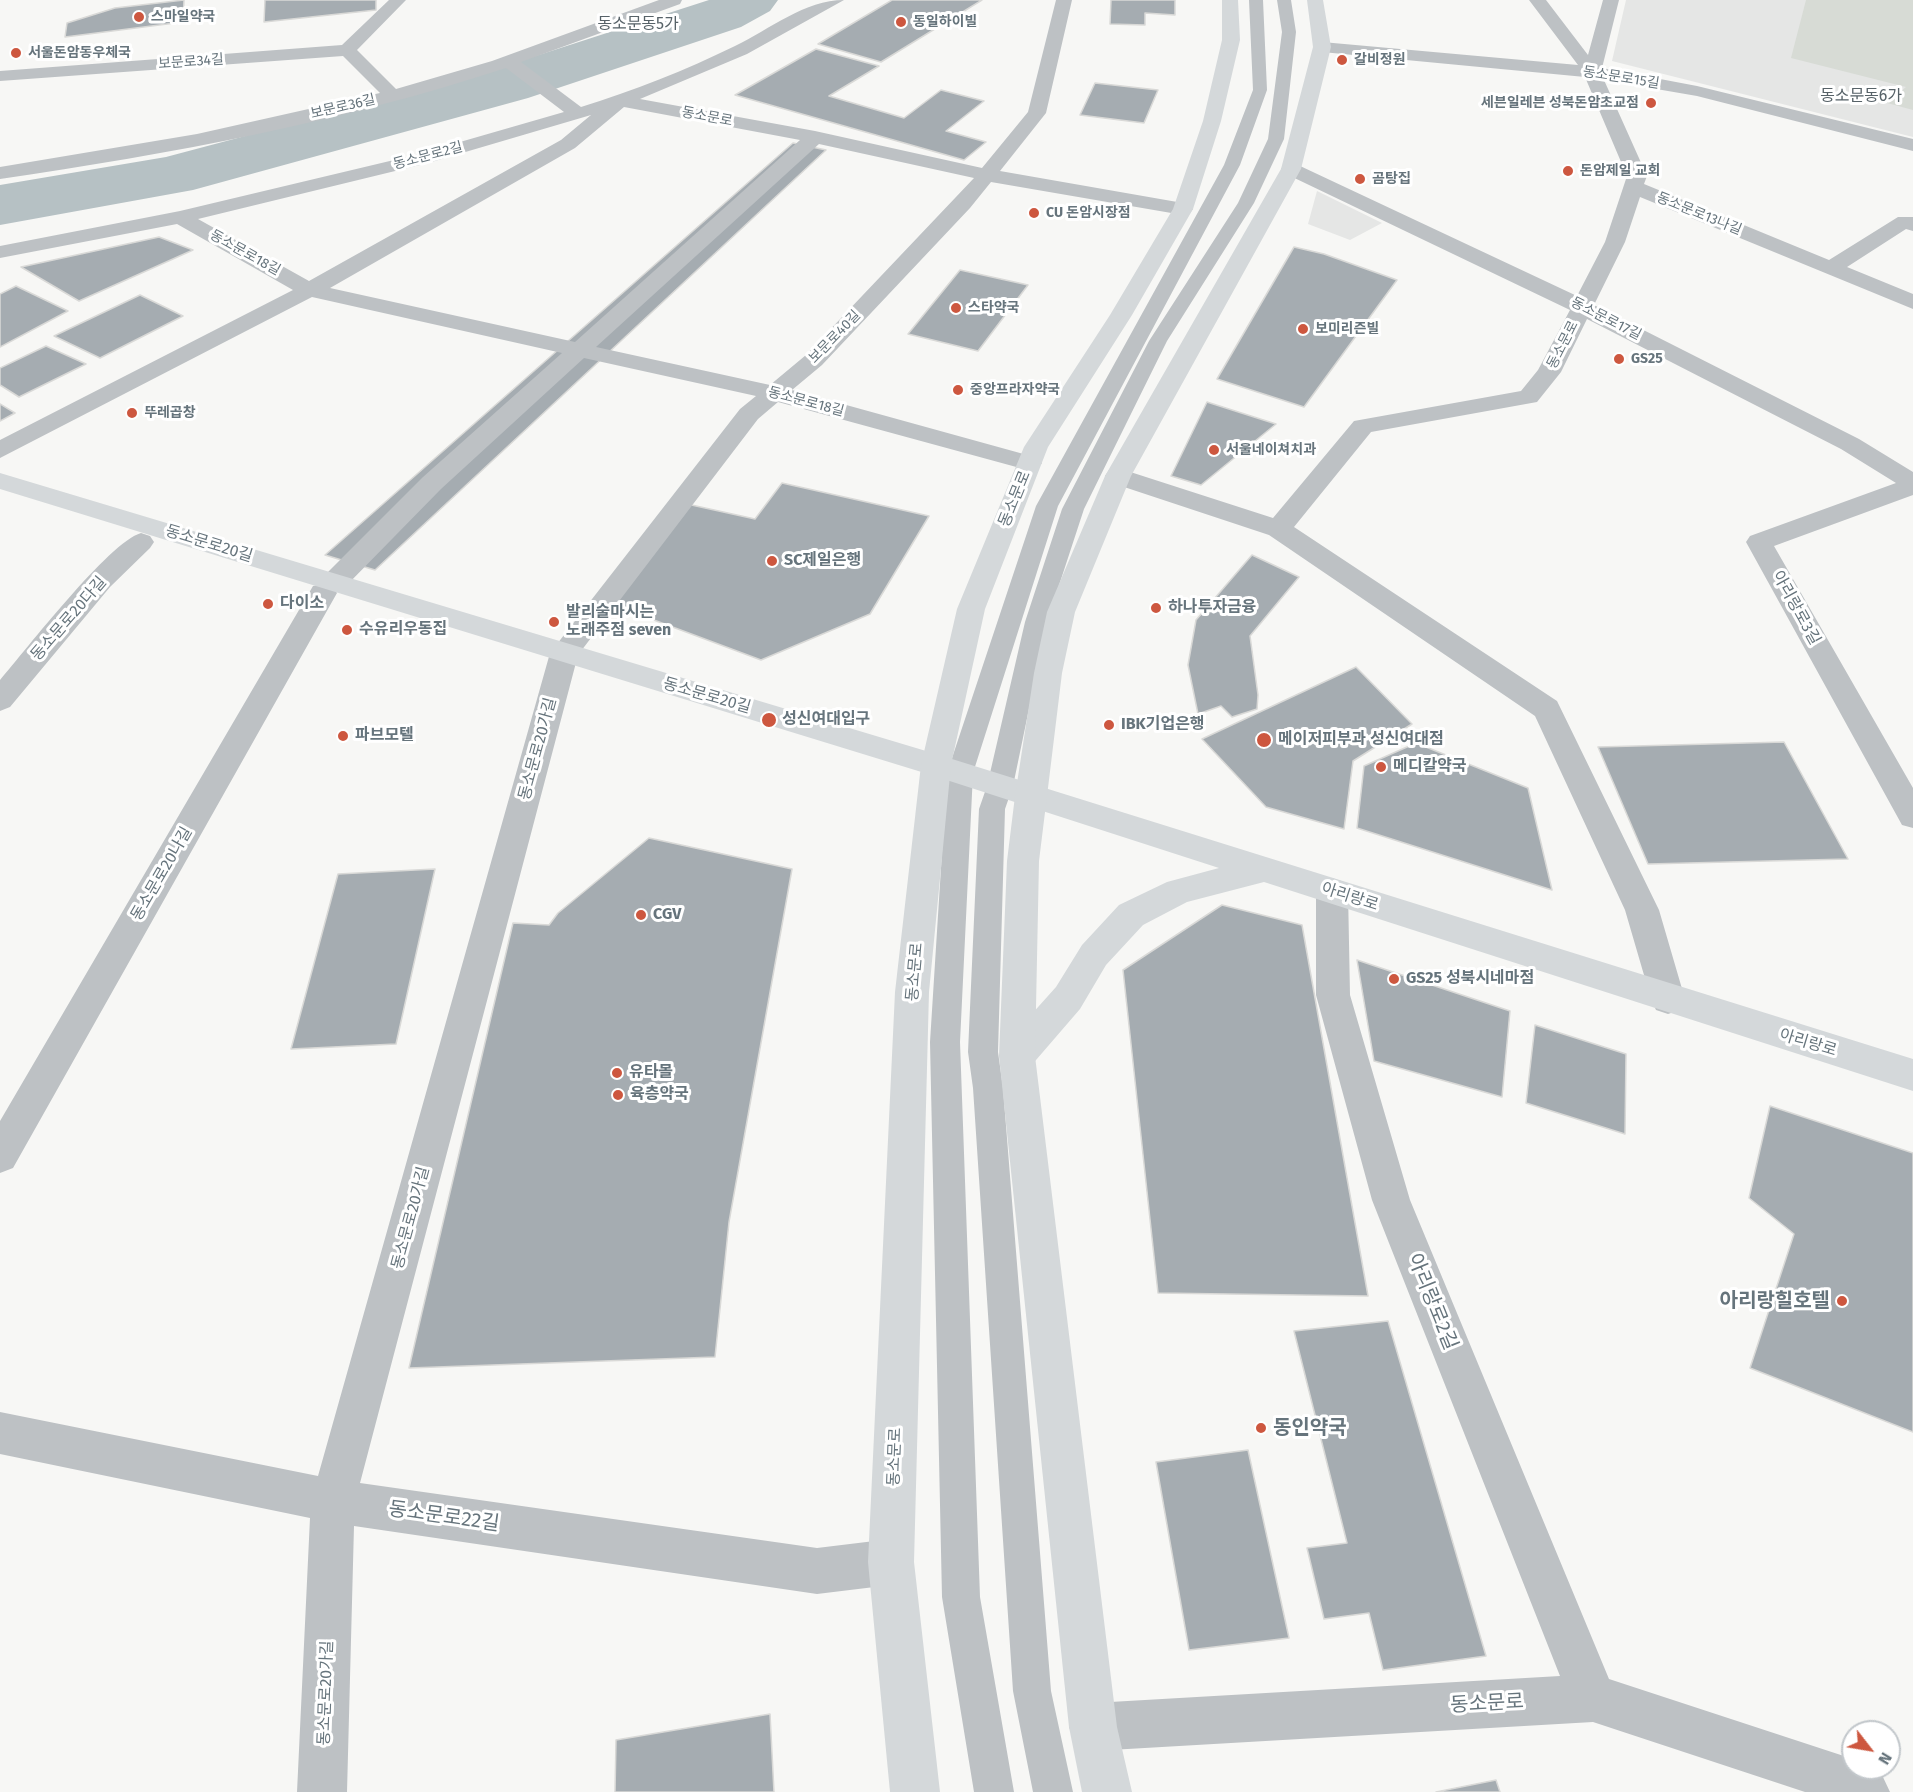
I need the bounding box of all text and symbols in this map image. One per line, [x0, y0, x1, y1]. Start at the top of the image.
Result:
place label: 스마일약국 [151, 9, 215, 25]
marker: 스마일약국 [132, 10, 146, 24]
place label: 동일하이빌 [913, 14, 977, 30]
district label: 동소문동5가 [597, 15, 679, 35]
marker: 동일하이빌 [894, 15, 908, 29]
place label: 서울돈암동우체국 [28, 45, 131, 61]
marker: 서울돈암동우체국 [9, 46, 23, 60]
street label: 보문로34길 [158, 51, 224, 73]
place label: 갈비정원 [1354, 52, 1406, 68]
marker: 갈비정원 [1335, 53, 1349, 67]
street label: 동소문로15길 [1581, 64, 1661, 92]
district label: 동소문동6가 [1820, 87, 1902, 107]
street label: 보문로36길 [309, 91, 377, 123]
place label: 세븐일레븐 성북돈암초교점 [1481, 95, 1639, 111]
marker: 세븐일레븐 성북돈암초교점 [1644, 96, 1658, 110]
street label: 동소문로 [680, 104, 734, 130]
street label: 동소문로2길 [391, 139, 465, 173]
place label: 돈암제일 교회 [1580, 163, 1661, 179]
marker: 돈암제일 교회 [1561, 164, 1575, 178]
place label: 곰탕집 [1372, 171, 1411, 187]
marker: 곰탕집 [1353, 172, 1367, 186]
street label: 동소문로13나길 [1654, 189, 1744, 239]
place label: CU 돈암시장점 [1046, 205, 1131, 221]
marker: CU 돈암시장점 [1027, 206, 1041, 220]
street label: 동소문로18길 [207, 227, 283, 279]
street label: 동소문로17길 [1568, 294, 1644, 344]
place label: 스타약국 [968, 300, 1020, 316]
marker: 스타약국 [949, 301, 963, 315]
street label: 보문로40길 [806, 307, 864, 367]
street label: 동소문로 [1544, 318, 1582, 372]
place label: 보미리즌빌 [1315, 321, 1379, 337]
marker: 보미리즌빌 [1296, 322, 1310, 336]
place label: GS25 [1631, 351, 1663, 367]
marker: GS25 [1612, 352, 1626, 366]
place label: 중앙프라자약국 [970, 382, 1060, 398]
marker: 중앙프라자약국 [951, 383, 965, 397]
street label: 동소문로18길 [766, 384, 846, 420]
place label: 뚜레곱창 [144, 405, 196, 421]
marker: 뚜레곱창 [125, 406, 139, 420]
place label: 서울네이쳐치과 [1226, 442, 1316, 458]
marker: 서울네이쳐치과 [1207, 443, 1221, 457]
street label: 동소문로 [995, 468, 1035, 530]
street label: 동소문로20길 [163, 522, 255, 566]
place label: SC제일은행 [784, 551, 861, 571]
marker: SC제일은행 [765, 554, 779, 568]
street label: 아리랑로3길 [1768, 568, 1824, 648]
street label: 동소문로20다길 [27, 573, 111, 665]
place label: 다이소 [280, 594, 324, 614]
marker: 다이소 [261, 597, 275, 611]
place label: 하나투자금융 [1168, 598, 1256, 618]
marker: 하나투자금융 [1149, 601, 1163, 615]
place label: 발리술마시는 노래주점 seven [566, 603, 671, 641]
marker: 발리술마시는 노래주점 seven [547, 615, 561, 629]
place label: 수유리우동집 [359, 620, 447, 640]
marker: 수유리우동집 [340, 623, 354, 637]
street label: 동소문로20길 [661, 674, 753, 718]
street label: 동소문로20가길 [515, 696, 561, 802]
place label: 성신여대입구 [782, 710, 870, 730]
marker: 성신여대입구 [760, 711, 778, 729]
place label: IBK기업은행 [1121, 715, 1205, 735]
marker: IBK기업은행 [1102, 718, 1116, 732]
place label: 파브모텔 [355, 726, 414, 746]
marker: 파브모텔 [336, 729, 350, 743]
place label: 메이저피부과 성신여대점 [1278, 730, 1444, 750]
marker: 메이저피부과 성신여대점 [1255, 731, 1273, 749]
place label: 메디칼약국 [1393, 757, 1467, 777]
marker: 메디칼약국 [1374, 760, 1388, 774]
street label: 동소문로20나길 [127, 824, 197, 924]
street label: 아리랑로 [1319, 879, 1381, 915]
place label: CGV [653, 905, 681, 925]
marker: CGV [634, 908, 648, 922]
street label: 동소문로 [903, 942, 927, 1002]
place label: GS25 성북시네마점 [1406, 969, 1534, 989]
marker: GS25 성북시네마점 [1387, 972, 1401, 986]
street label: 아리랑로 [1777, 1025, 1839, 1061]
place label: 유타몰 [629, 1063, 673, 1083]
marker: 유타몰 [610, 1066, 624, 1080]
place label: 육층약국 [630, 1085, 689, 1105]
marker: 육층약국 [611, 1088, 625, 1102]
street label: 동소문로20가길 [388, 1165, 434, 1271]
street label: 아리랑로2길 [1402, 1250, 1462, 1354]
place label: 아리랑힐호텔 [1720, 1289, 1830, 1313]
marker: 아리랑힐호텔 [1835, 1294, 1849, 1308]
place label: 동인약국 [1273, 1416, 1347, 1440]
marker: 동인약국 [1254, 1421, 1268, 1435]
street label: 동소문로 [884, 1427, 906, 1487]
street label: 동소문로22길 [387, 1497, 501, 1537]
street label: 동소문로20가길 [315, 1640, 337, 1746]
street label: 동소문로 [1450, 1690, 1524, 1718]
north arrow [1841, 1720, 1901, 1780]
text: N [1874, 1749, 1896, 1768]

